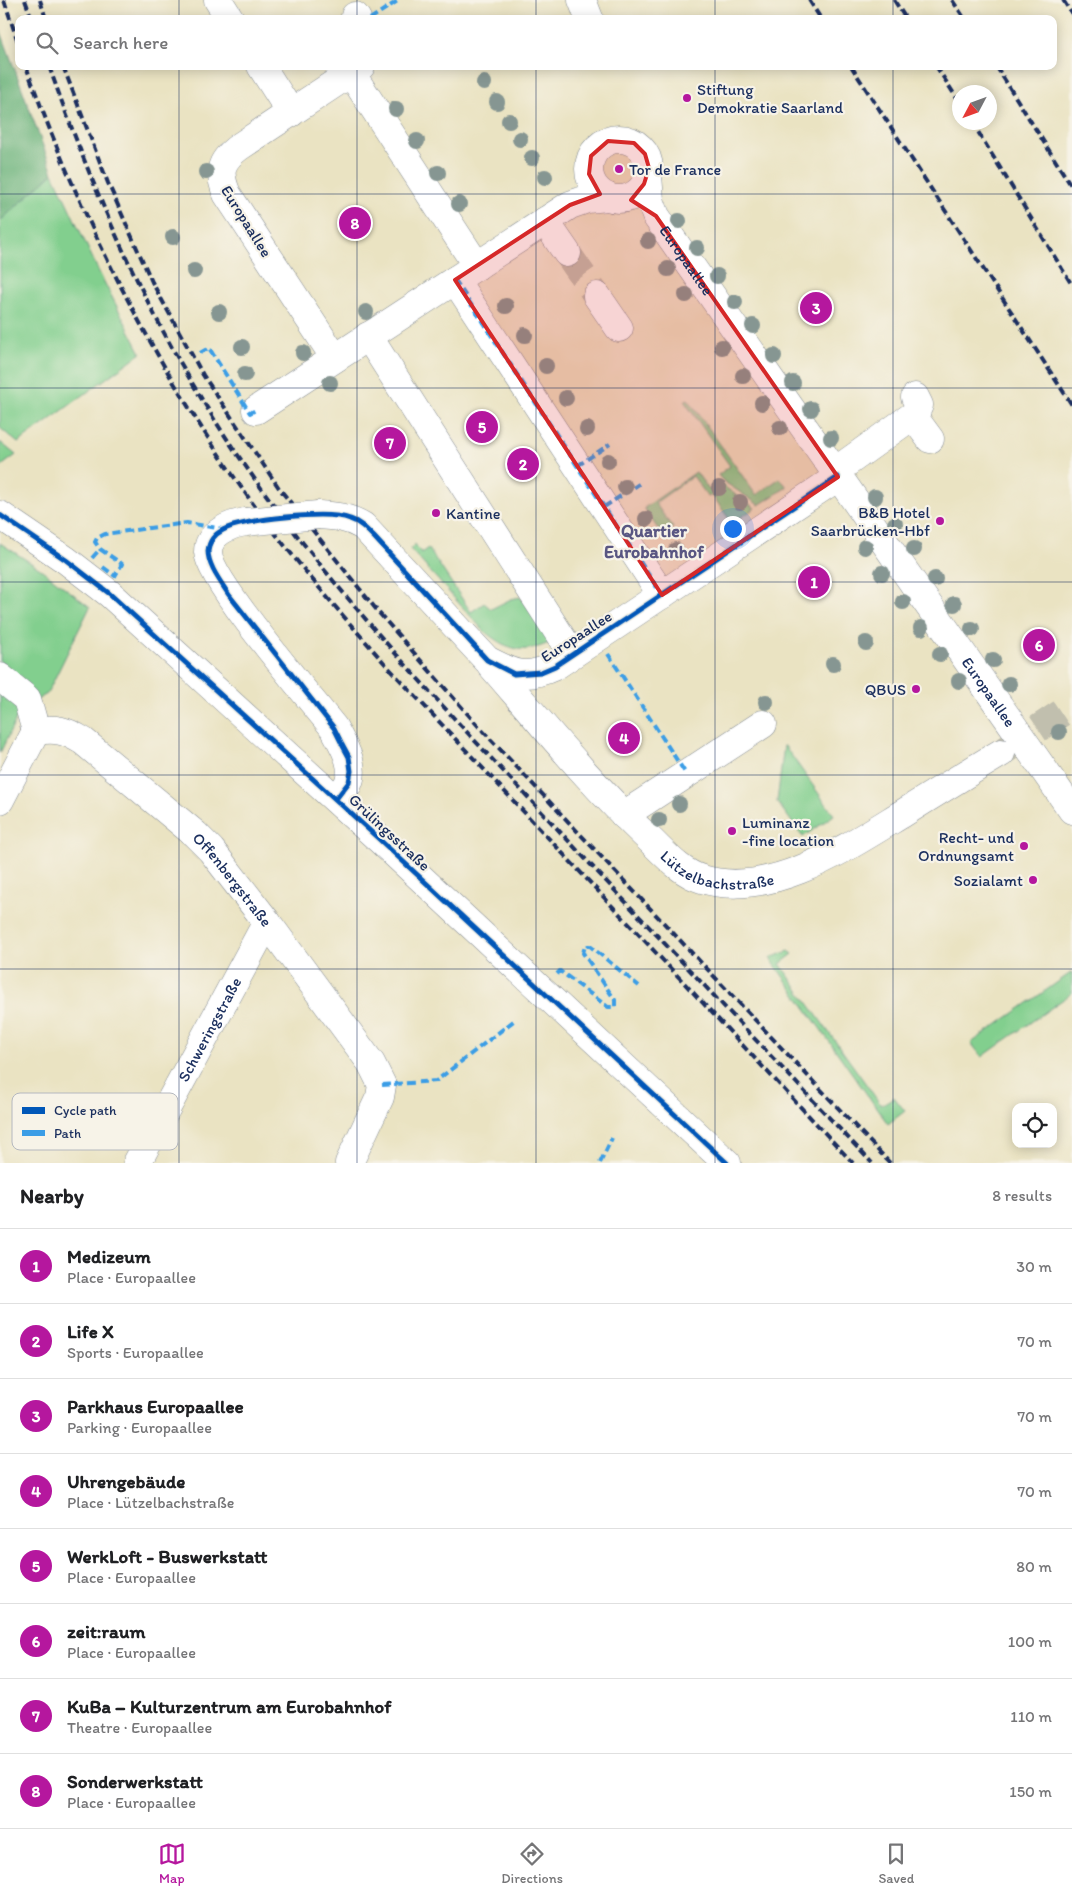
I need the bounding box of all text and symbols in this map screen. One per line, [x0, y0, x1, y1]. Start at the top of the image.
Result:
search box [15, 15, 1057, 70]
icon: search [33, 29, 61, 57]
text: Search here [73, 31, 168, 54]
place label: Stiftung Demokratie Saarland [697, 80, 843, 117]
north arrow [952, 85, 997, 130]
marker: Stiftung Demokratie Saarland [681, 92, 693, 104]
place label: Tor de France [629, 160, 721, 179]
marker: Tor de France [613, 163, 625, 175]
street label: Europaallee [217, 182, 276, 261]
pin: 8 [339, 204, 371, 242]
street label: Europaallee [655, 222, 718, 299]
pin: 3 [800, 289, 832, 327]
pin: 5 [466, 408, 498, 446]
pin: 7 [374, 424, 406, 462]
pin: 2 [507, 445, 539, 483]
place label: B&B Hotel Saarbrücken-Hbf [811, 503, 930, 540]
place label: Kantine [446, 504, 501, 523]
marker: Kantine [430, 507, 442, 519]
marker: B&B Hotel Saarbrücken-Hbf [934, 515, 946, 527]
your location [720, 516, 746, 542]
district label: Quartier Eurobahnhof [604, 520, 705, 563]
pin: 1 [798, 563, 830, 601]
street label: Europaallee [537, 606, 616, 666]
pin: 6 [1023, 626, 1055, 664]
street label: Europaallee [958, 653, 1020, 731]
place label: QBUS [865, 680, 906, 699]
marker: QBUS [910, 683, 922, 695]
pin: 4 [608, 719, 640, 757]
street label: Grülingsstraße [345, 790, 434, 875]
place label: Luminanz -fine location [742, 813, 835, 850]
marker: Luminanz -fine location [726, 825, 738, 837]
street label: Offenbergstraße [189, 828, 276, 931]
place label: Recht- und Ordnungsamt [918, 828, 1014, 865]
marker: Recht- und Ordnungsamt [1018, 840, 1030, 852]
street label: Lützelbachstraße [656, 846, 776, 894]
place label: Sozialamt [954, 871, 1023, 890]
marker: Sozialamt [1027, 874, 1039, 886]
street label: Schweringstraße [174, 974, 245, 1085]
legend [12, 1093, 178, 1150]
text: Cycle path [54, 1102, 117, 1119]
map controls [1012, 1103, 1057, 1148]
button: locate [1012, 1103, 1057, 1148]
text: Path [54, 1125, 81, 1142]
text: Nearby [20, 1183, 84, 1208]
text: 8 results [992, 1186, 1052, 1205]
text: Medizeum [67, 1245, 151, 1268]
text: 1 [32, 1257, 40, 1276]
text: 30 m [1016, 1257, 1052, 1276]
text: Place · Europaallee [67, 1268, 196, 1287]
text: Life X [67, 1320, 114, 1343]
text: 2 [32, 1332, 40, 1351]
text: 70 m [1017, 1332, 1052, 1351]
text: Sports · Europaallee [67, 1343, 204, 1362]
text: Parkhaus Europaallee [67, 1395, 244, 1418]
text: 3 [32, 1407, 40, 1426]
text: 70 m [1017, 1407, 1052, 1426]
text: Parking · Europaallee [67, 1418, 212, 1437]
text: Uhrengebäude [67, 1470, 185, 1493]
text: 4 [31, 1482, 41, 1501]
text: 70 m [1017, 1482, 1052, 1501]
text: Place · Lützelbachstraße [67, 1493, 234, 1512]
text: WerkLoft - Buswerkstatt [67, 1545, 268, 1568]
text: 5 [32, 1557, 40, 1576]
text: 80 m [1016, 1557, 1052, 1576]
text: Place · Europaallee [67, 1568, 196, 1587]
text: zeit:raum [67, 1620, 145, 1643]
text: 6 [32, 1632, 40, 1651]
text: 100 m [1008, 1632, 1052, 1651]
text: Place · Europaallee [67, 1643, 196, 1662]
text: KuBa – Kulturzentrum am Eurobahnhof [67, 1695, 391, 1718]
text: 7 [32, 1707, 40, 1726]
text: 110 m [1010, 1707, 1052, 1726]
text: Theatre · Europaallee [67, 1718, 212, 1737]
text: Sonderwerkstatt [67, 1770, 203, 1793]
text: 8 [32, 1782, 40, 1801]
text: 150 m [1009, 1782, 1052, 1801]
text: Place · Europaallee [67, 1793, 196, 1812]
tab: Map [158, 1840, 186, 1887]
tab: Directions [501, 1840, 563, 1887]
tab: Saved [878, 1840, 914, 1887]

